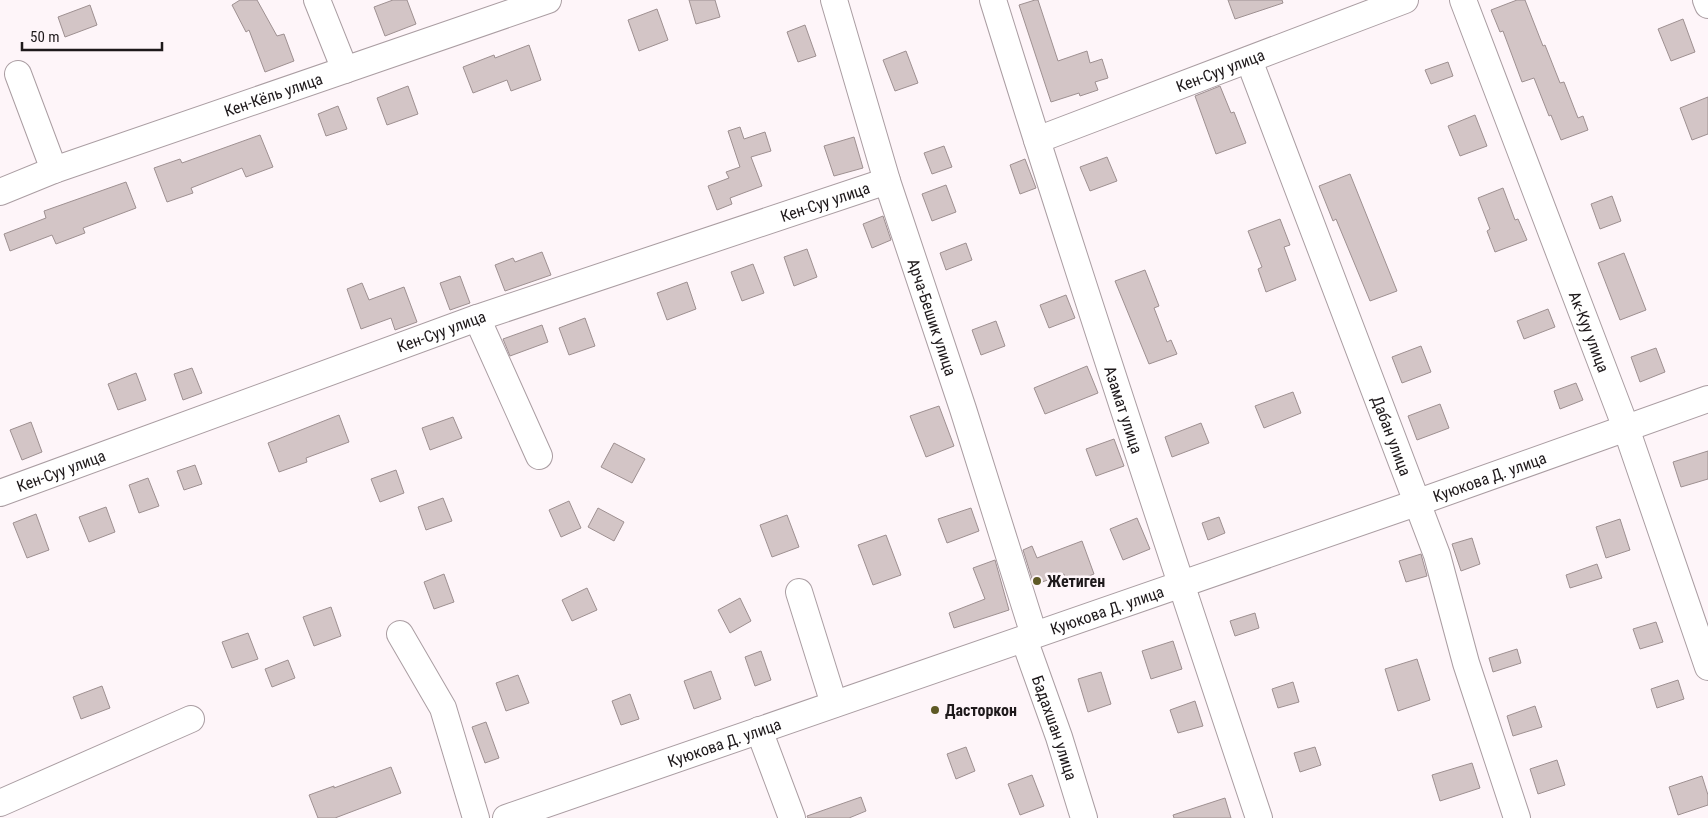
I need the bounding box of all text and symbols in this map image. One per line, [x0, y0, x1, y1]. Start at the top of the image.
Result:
scale bar [22, 20, 162, 52]
text: 50 m [30, 28, 60, 46]
street label: Кен-Суу улица [1173, 45, 1267, 96]
street label: Кен-Кёль улица [222, 69, 325, 121]
street label: Кен-Суу улица [778, 178, 872, 226]
street label: Арча-Бешик улица [904, 256, 960, 378]
street label: Ак-Куу улица [1565, 289, 1613, 375]
street label: Кен-Суу улица [394, 307, 488, 357]
street label: Азамат улица [1100, 364, 1146, 456]
street label: Дабан улица [1367, 393, 1415, 479]
street label: Кен-Суу улица [14, 446, 108, 496]
street label: Куюкова Д. улица [1431, 448, 1549, 506]
place label: Жетиген [1047, 572, 1105, 591]
marker: Жетиген [1031, 575, 1043, 587]
street label: Куюкова Д. улица [1048, 582, 1166, 639]
street label: Бадахшан улица [1028, 673, 1081, 783]
place label: Дасторкон [945, 701, 1017, 720]
marker: Дасторкон [929, 704, 941, 716]
street label: Куюкова Д. улица [665, 715, 784, 771]

